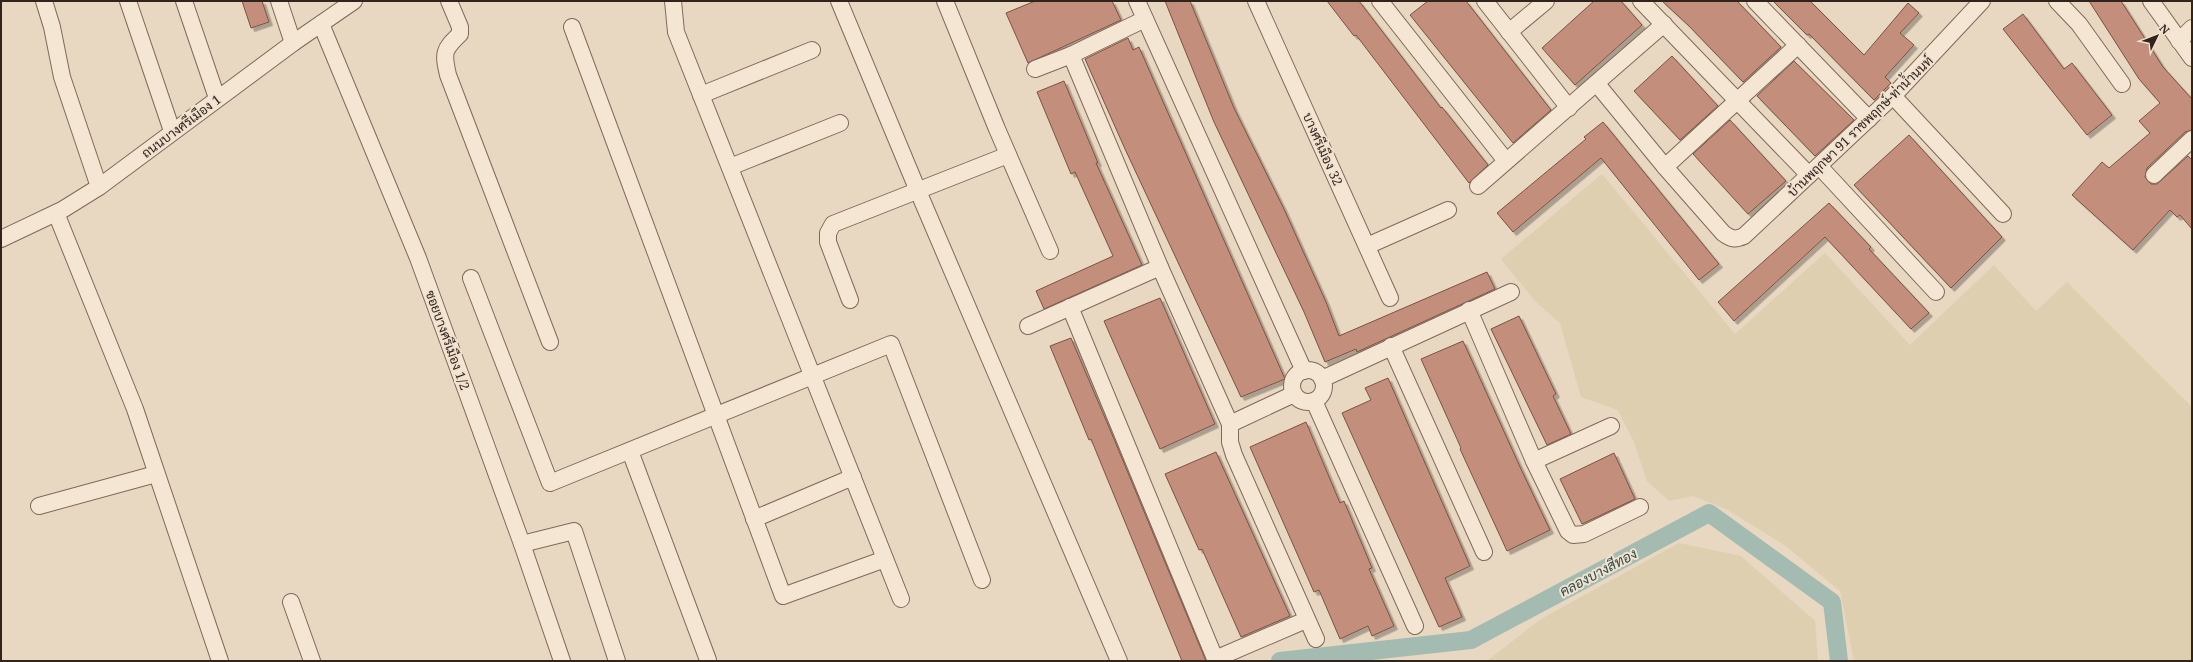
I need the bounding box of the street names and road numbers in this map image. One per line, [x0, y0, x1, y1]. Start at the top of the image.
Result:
street label: บ้านพฤกษา 91 ราชพฤกษ์-ท่าน้ำนนท์ [1781, 49, 1937, 201]
street label: ถนนบางศรีเมือง 1 [138, 90, 224, 162]
street label: บางศรีเมือง 32 [1299, 110, 1347, 188]
street label: ซอยบางศรีเมือง 1/2 [422, 288, 474, 392]

